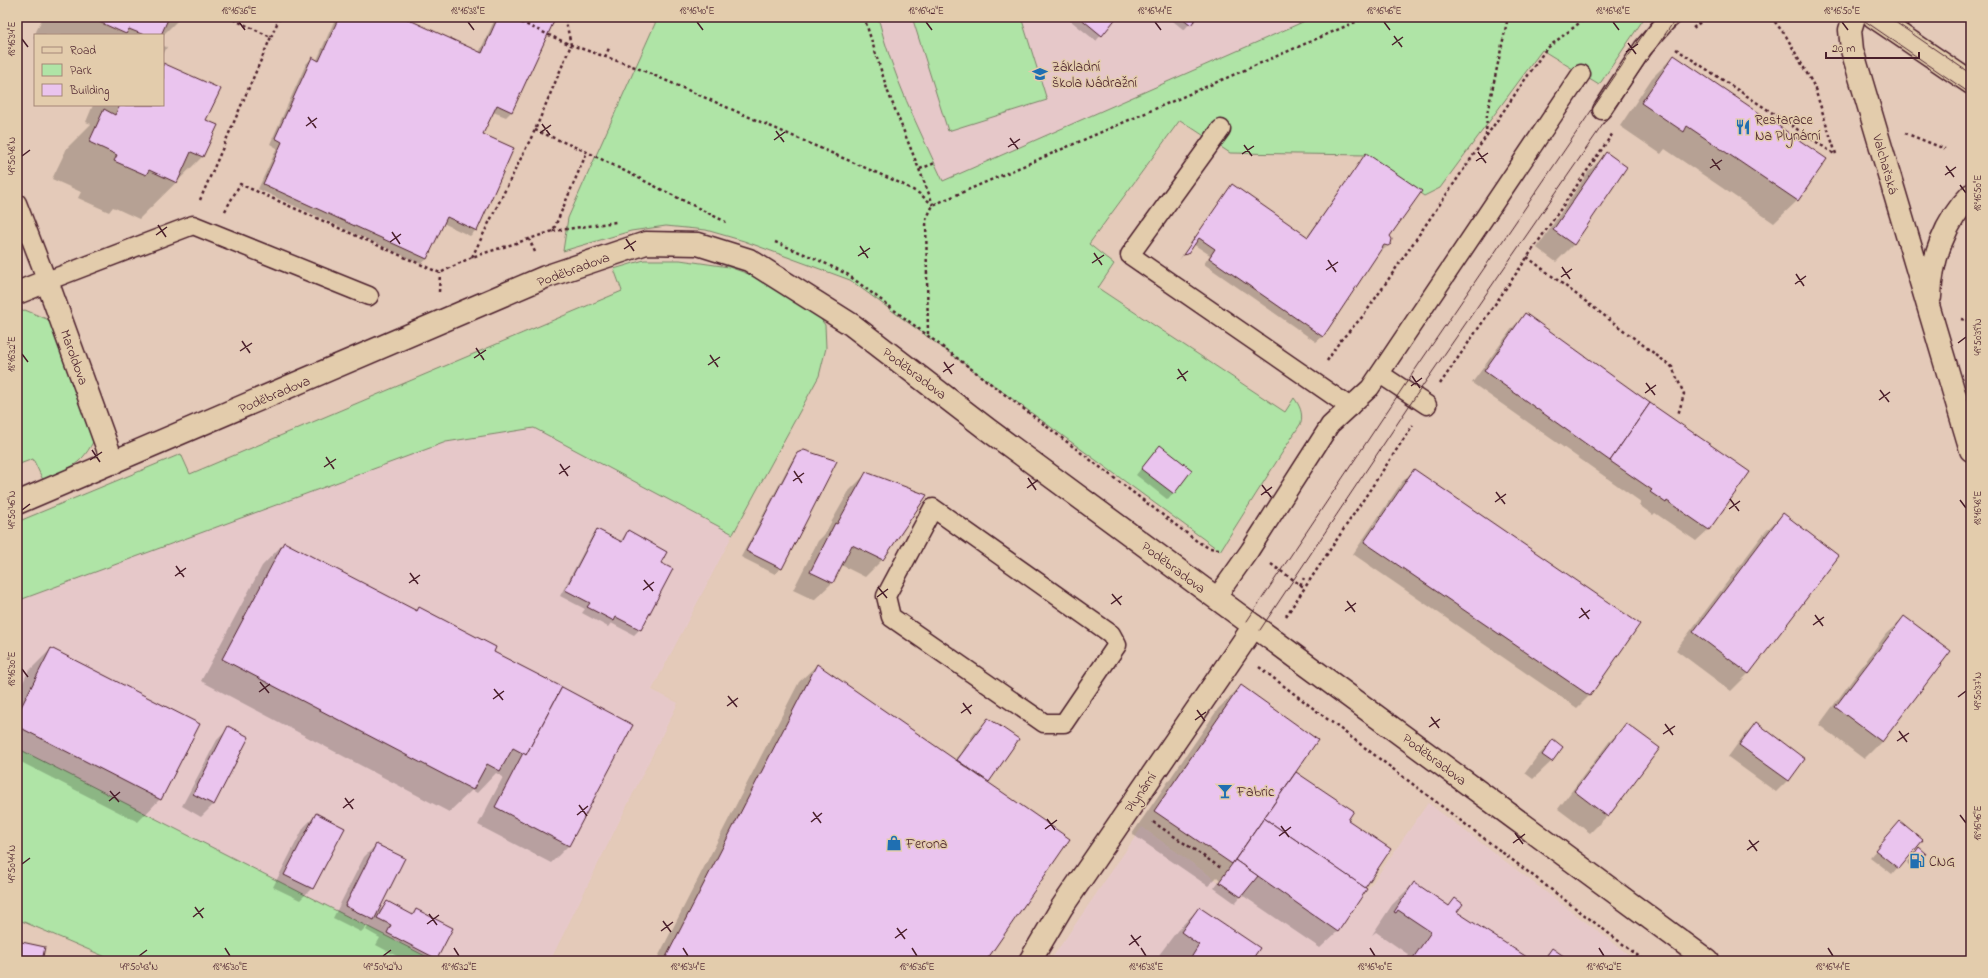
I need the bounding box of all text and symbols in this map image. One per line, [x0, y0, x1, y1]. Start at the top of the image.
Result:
text: 18°16'36"E [221, 4, 257, 19]
text: 18°16'38"E [451, 4, 485, 19]
text: 18°16'40"E [679, 4, 715, 19]
text: 18°16'42"E [908, 4, 944, 19]
text: 18°16'44"E [1138, 4, 1172, 19]
text: 18°16'46"E [1366, 4, 1402, 19]
text: 18°16'48"E [1596, 4, 1630, 19]
text: 18°16'50"E [1824, 4, 1860, 19]
text: 18°16'34"E [5, 22, 20, 56]
legend [34, 34, 164, 106]
scale bar [1826, 34, 1919, 60]
text: 20 m [1832, 40, 1855, 58]
text: Road [70, 42, 96, 60]
place label: Základní škola Nádražní [1052, 57, 1138, 94]
text: Park [70, 62, 92, 80]
school or university icon: Základní škola Nádražní [1031, 65, 1049, 83]
text: Building [69, 82, 109, 101]
place label: Restarace Na Plynární [1755, 110, 1821, 148]
restaurant icon: Restarace Na Plynární [1734, 118, 1752, 136]
street label: Valchařská [1866, 131, 1903, 197]
text: 49°50'48"N [5, 137, 20, 175]
text: 18°16'50"E [1971, 175, 1986, 211]
street label: Poděbradova [534, 248, 613, 293]
text: 49°50'39"N [1971, 318, 1986, 356]
street label: Maroldova [54, 327, 93, 388]
text: 18°16'32"E [5, 336, 20, 372]
street label: Poděbradova [877, 343, 951, 405]
street label: Poděbradova [235, 371, 314, 420]
text: 49°50'46"N [5, 490, 20, 529]
text: 18°16'48"E [1971, 491, 1986, 525]
street label: Poděbradova [1136, 537, 1210, 599]
text: 18°16'30"E [5, 651, 20, 687]
text: 49°50'37"N [1971, 672, 1986, 710]
street label: Poděbradova [1397, 729, 1471, 791]
street label: Plynární [1120, 768, 1164, 818]
bar icon: Fabric [1216, 782, 1234, 800]
place label: Fabric [1236, 782, 1275, 803]
text: 18°16'46"E [1971, 805, 1986, 841]
shop icon: Ferona [885, 834, 903, 852]
place label: Ferona [905, 834, 947, 855]
text: 49°50'44"N [5, 845, 20, 883]
fuel station icon: CNG [1908, 852, 1926, 870]
place label: CNG [1929, 852, 1955, 873]
text: 49°50'43"N [120, 960, 158, 975]
text: 18°16'30"E [212, 960, 248, 975]
text: 49°50'42"N [363, 960, 403, 975]
text: 18°16'32"E [441, 960, 477, 975]
text: 18°16'34"E [671, 960, 705, 975]
text: 18°16'36"E [899, 960, 935, 975]
text: 18°16'38"E [1129, 960, 1163, 975]
text: 18°16'40"E [1357, 960, 1393, 975]
text: 18°16'42"E [1586, 960, 1622, 975]
text: 18°16'44"E [1816, 960, 1850, 975]

